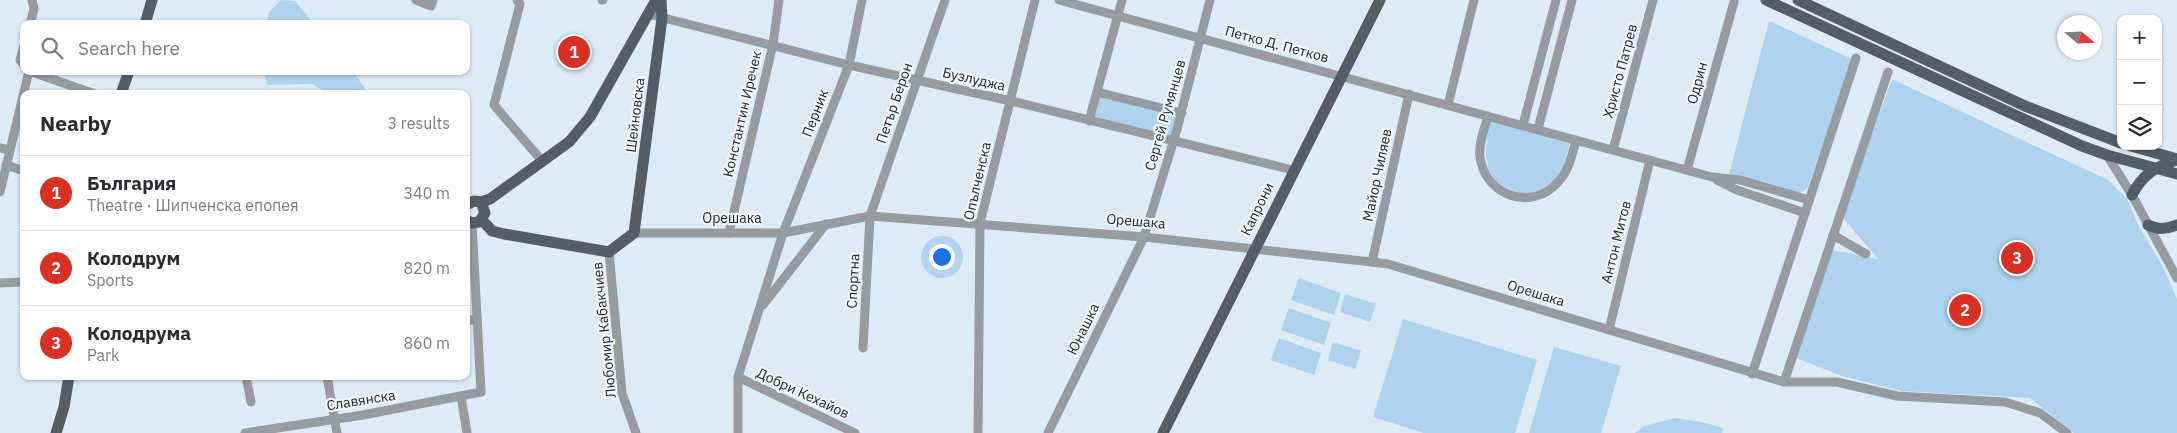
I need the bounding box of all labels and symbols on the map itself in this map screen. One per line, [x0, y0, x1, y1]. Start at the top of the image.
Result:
north arrow [2057, 15, 2102, 60]
street label: Петко Д. Петков [1223, 21, 1331, 67]
street label: Христо Патрев [1599, 22, 1641, 120]
pin: 1 [558, 33, 590, 71]
street label: Константин Иречек [719, 49, 765, 179]
street label: Сергей Румянцев [1141, 57, 1189, 173]
street label: Петър Берон [872, 60, 916, 146]
street label: Одрин [1683, 60, 1711, 106]
street label: Бузлуджа [941, 63, 1008, 95]
street label: Шейновска [621, 76, 649, 153]
street label: Перник [798, 86, 832, 139]
street label: Майор Чиляев [1358, 127, 1396, 223]
street label: Опълченска [959, 140, 995, 222]
street label: Капрони [1236, 179, 1278, 239]
street label: Антон Митов [1597, 199, 1635, 285]
street label: Орешака [702, 209, 762, 227]
street label: Орешака [1106, 209, 1167, 233]
pin: 3 [2001, 239, 2033, 277]
your location [929, 244, 955, 270]
street label: Спортна [843, 253, 863, 309]
street label: Любомир Кабакчиев [588, 261, 620, 399]
street label: Орешака [1505, 276, 1568, 310]
pin: 2 [1949, 291, 1981, 329]
street label: Юнашка [1063, 300, 1103, 358]
street label: Добри Кехайов [754, 364, 852, 422]
street label: Славянска [325, 386, 397, 414]

